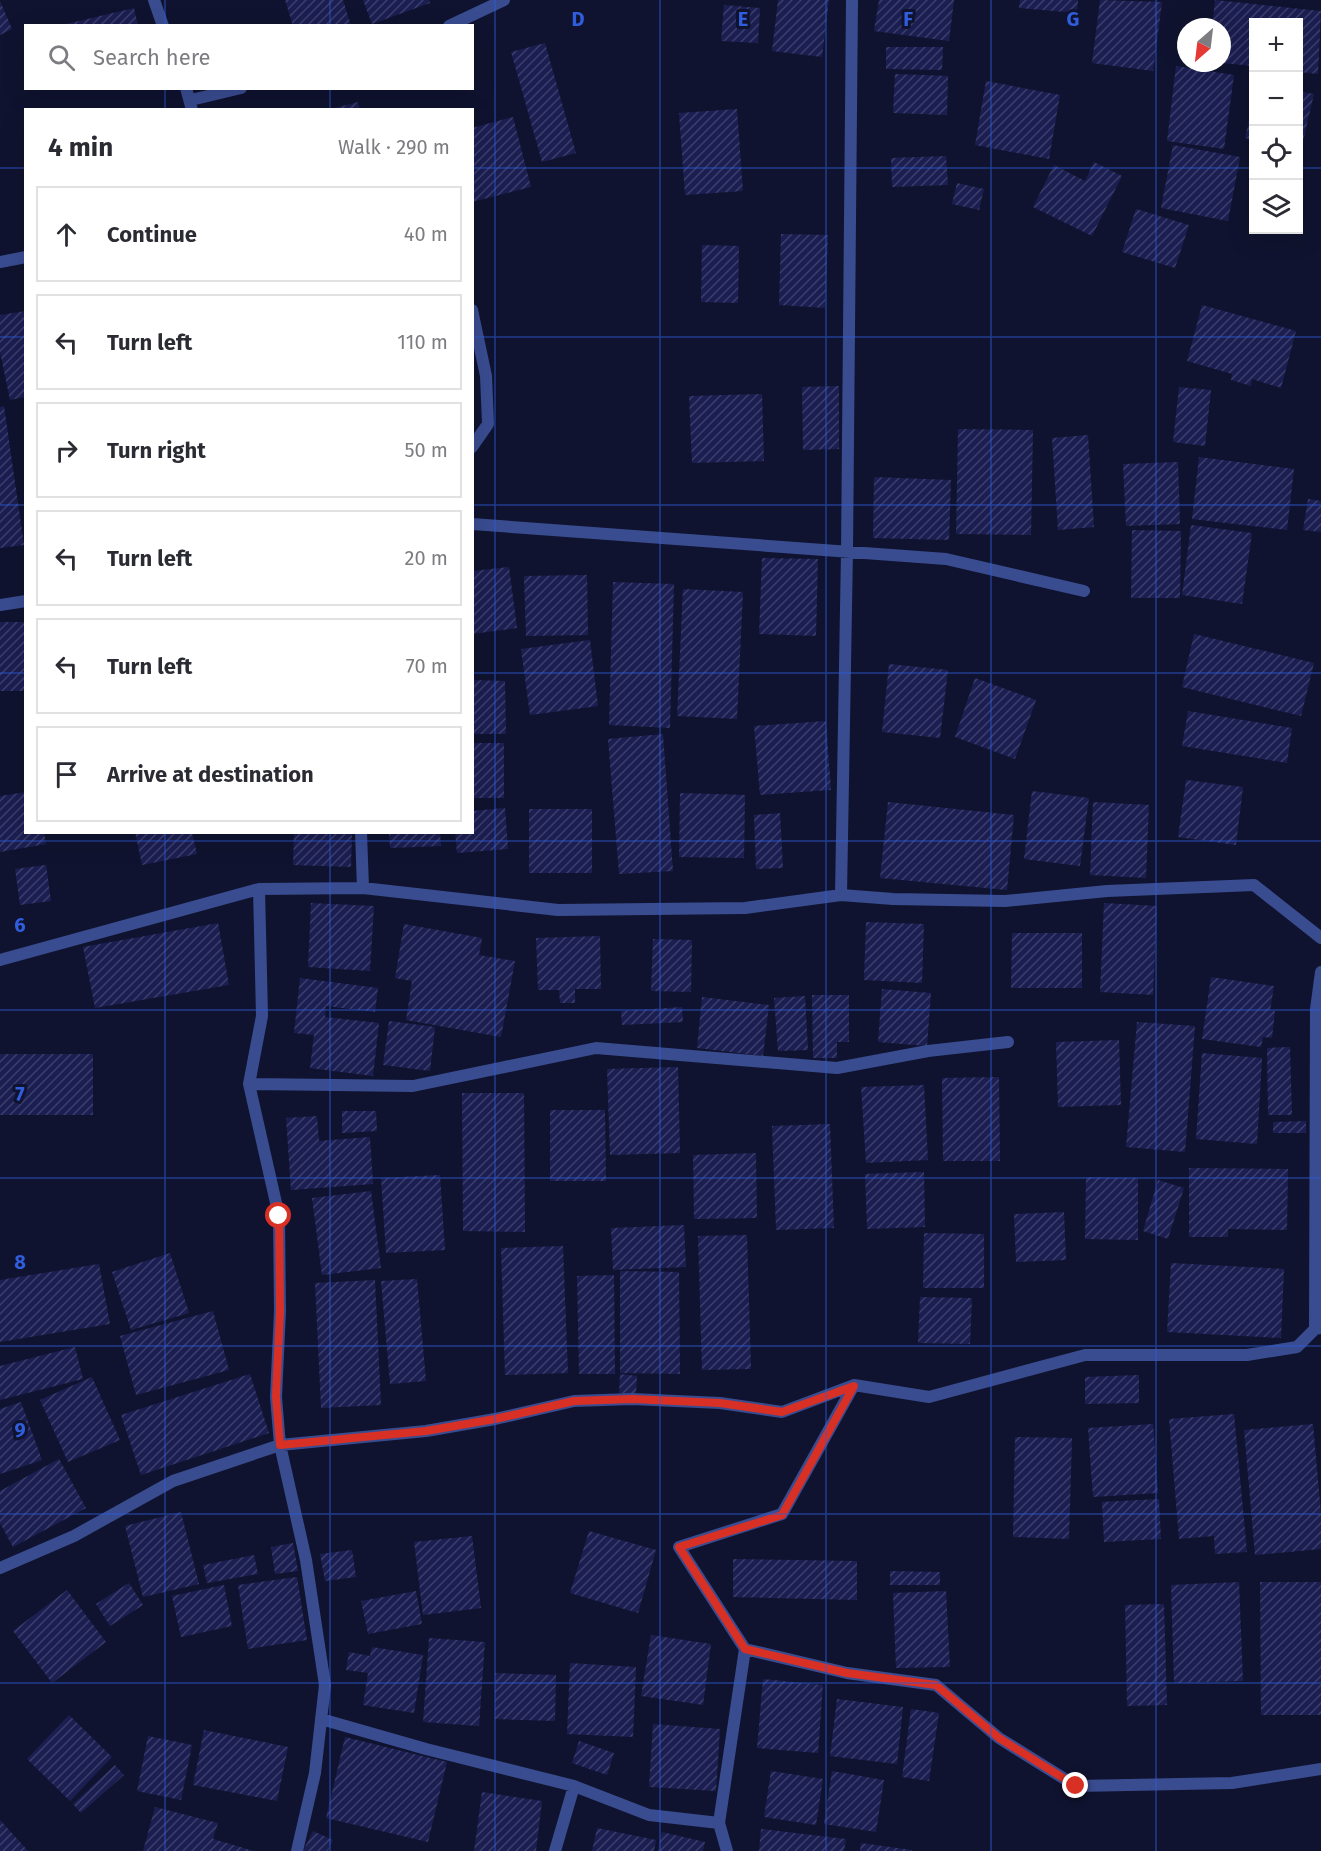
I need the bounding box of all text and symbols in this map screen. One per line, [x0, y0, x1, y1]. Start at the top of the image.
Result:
text: D [571, 7, 585, 31]
text: E [738, 7, 748, 31]
text: F [903, 7, 913, 31]
text: G [1067, 7, 1079, 31]
north arrow [1177, 18, 1231, 72]
map controls [1249, 18, 1303, 234]
button: + [1249, 18, 1303, 72]
search box [24, 24, 474, 90]
icon: search [45, 41, 78, 74]
text: Search here [93, 44, 211, 71]
button: − [1249, 72, 1303, 126]
button: locate [1249, 126, 1303, 180]
text: 4 min [48, 132, 113, 163]
text: Walk · 290 m [338, 135, 450, 159]
button: layers [1249, 180, 1303, 234]
icon: ahead [50, 218, 83, 251]
text: Continue [107, 221, 197, 248]
text: 40 m [404, 222, 448, 246]
icon: left [50, 326, 83, 359]
text: Turn left [107, 329, 192, 356]
text: 110 m [397, 330, 448, 354]
icon: right [50, 434, 83, 467]
text: Turn right [107, 437, 206, 464]
text: 50 m [404, 438, 448, 462]
icon: left [50, 542, 83, 575]
text: Turn left [107, 545, 192, 572]
text: 20 m [405, 546, 448, 570]
icon: left [50, 650, 83, 683]
text: Turn left [107, 653, 192, 680]
text: 70 m [406, 654, 448, 678]
icon: arrive [50, 758, 83, 791]
text: Arrive at destination [107, 761, 314, 788]
text: 6 [14, 913, 26, 937]
text: 7 [15, 1082, 25, 1106]
route start [265, 1202, 291, 1228]
text: 8 [14, 1250, 26, 1274]
text: 9 [14, 1418, 26, 1442]
route end [1062, 1772, 1088, 1798]

